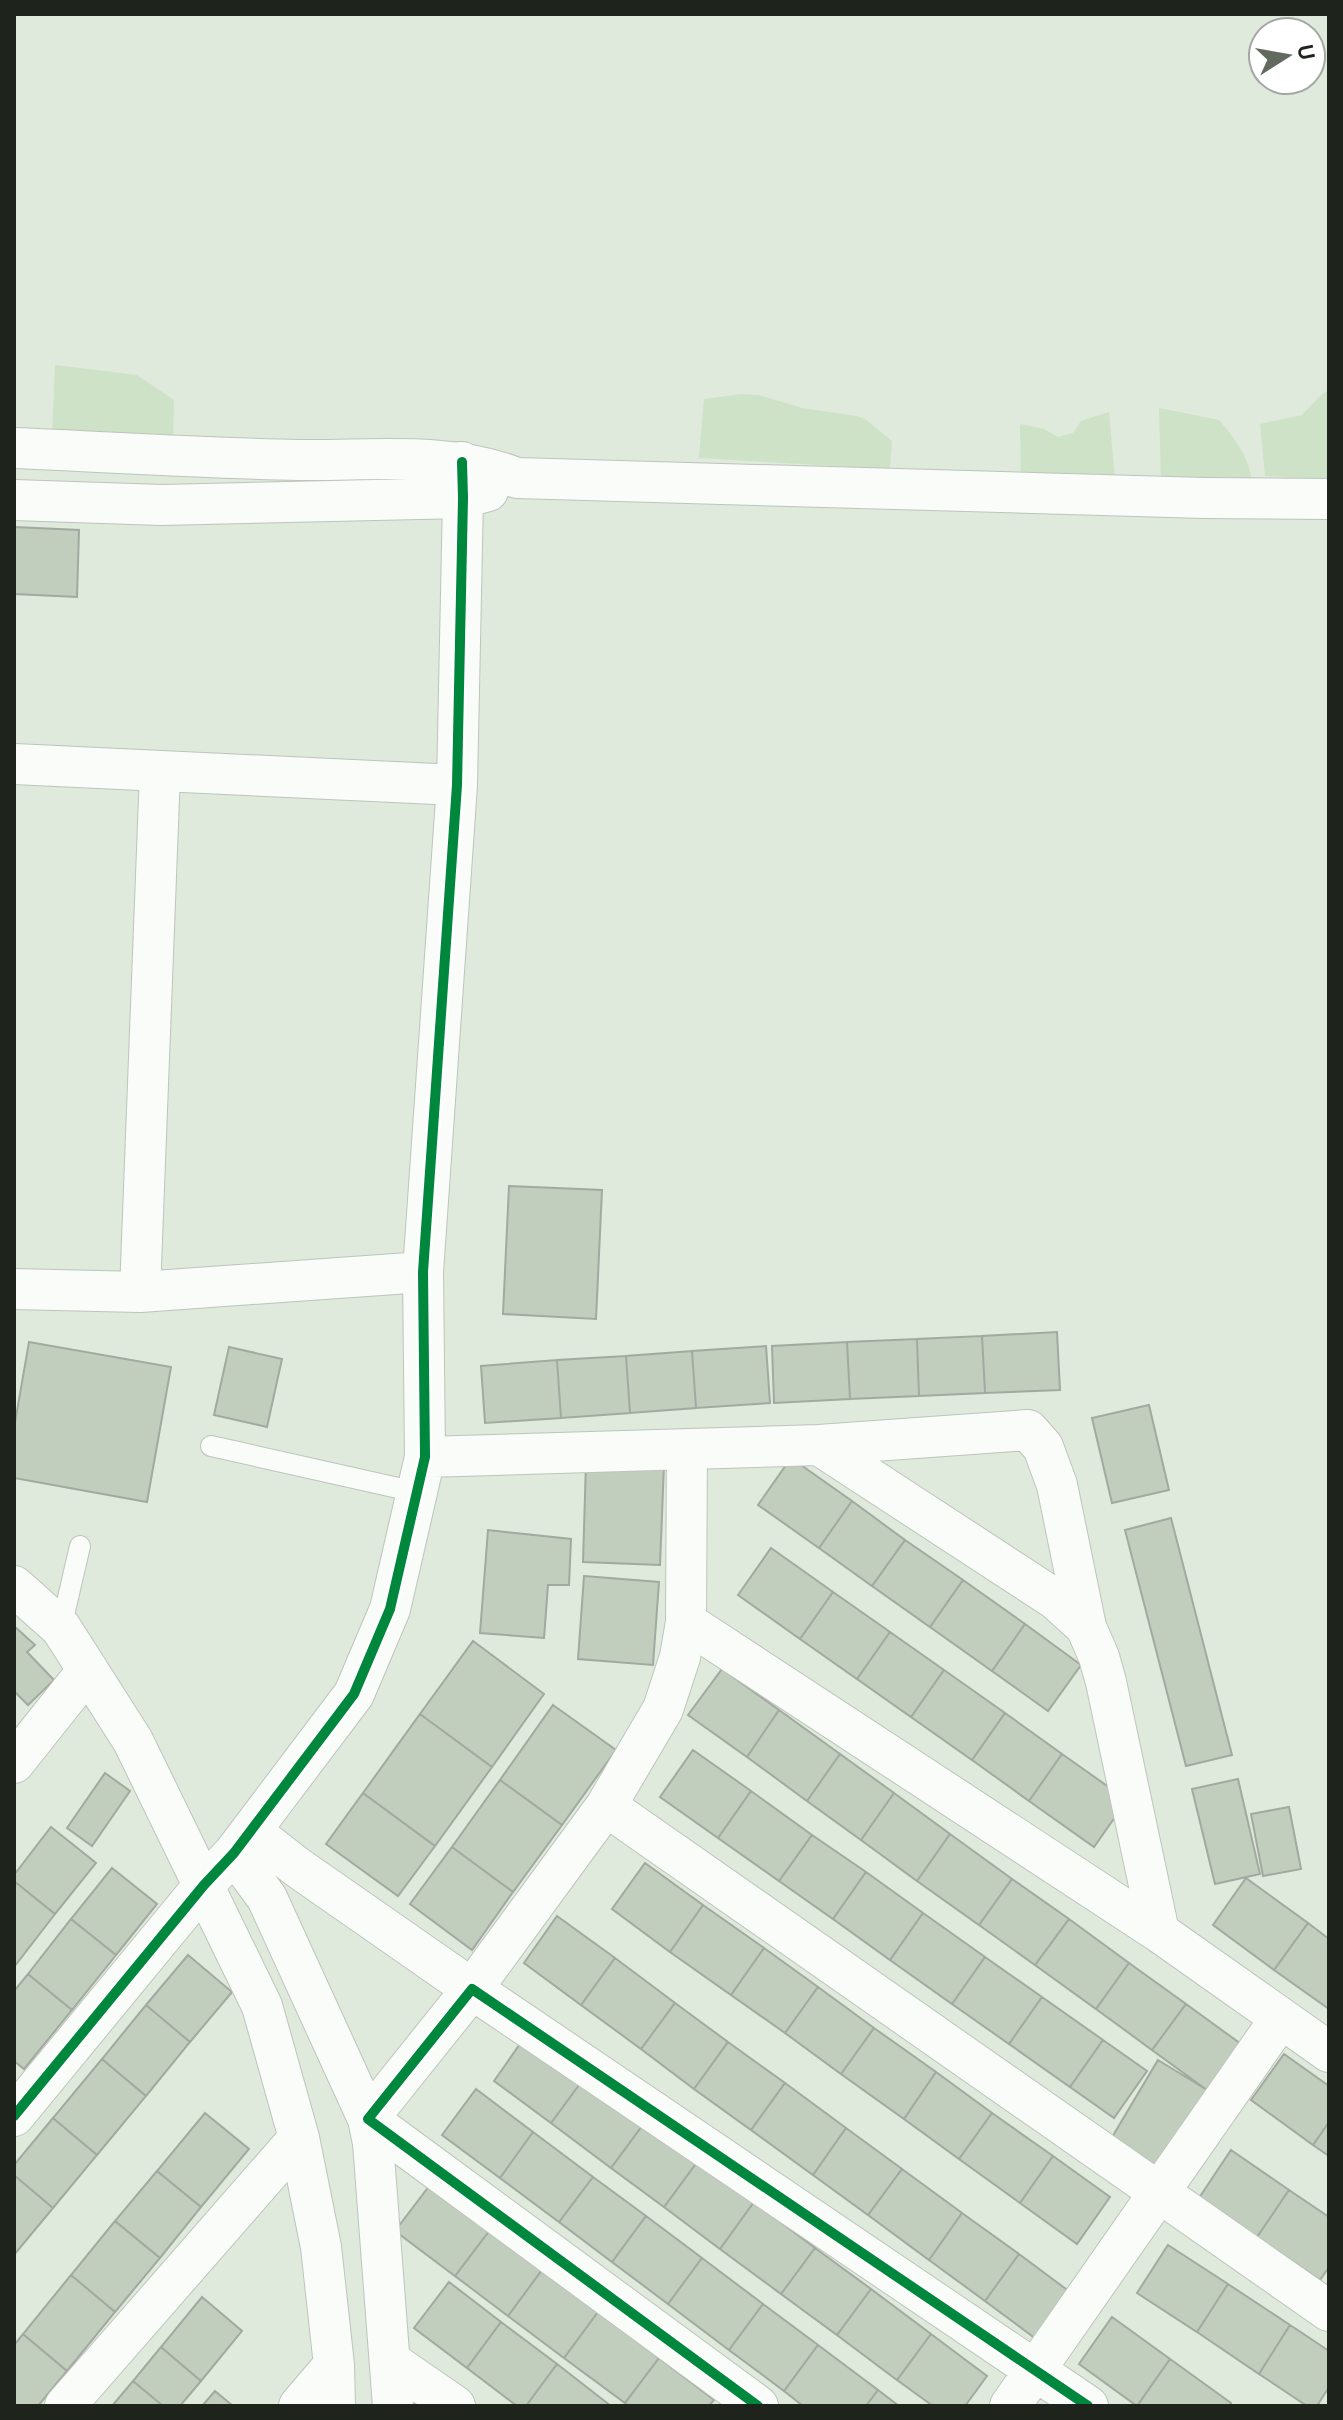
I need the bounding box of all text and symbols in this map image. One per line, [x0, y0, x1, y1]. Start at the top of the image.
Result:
north arrow [1247, 16, 1327, 96]
text: U [1290, 42, 1322, 62]

